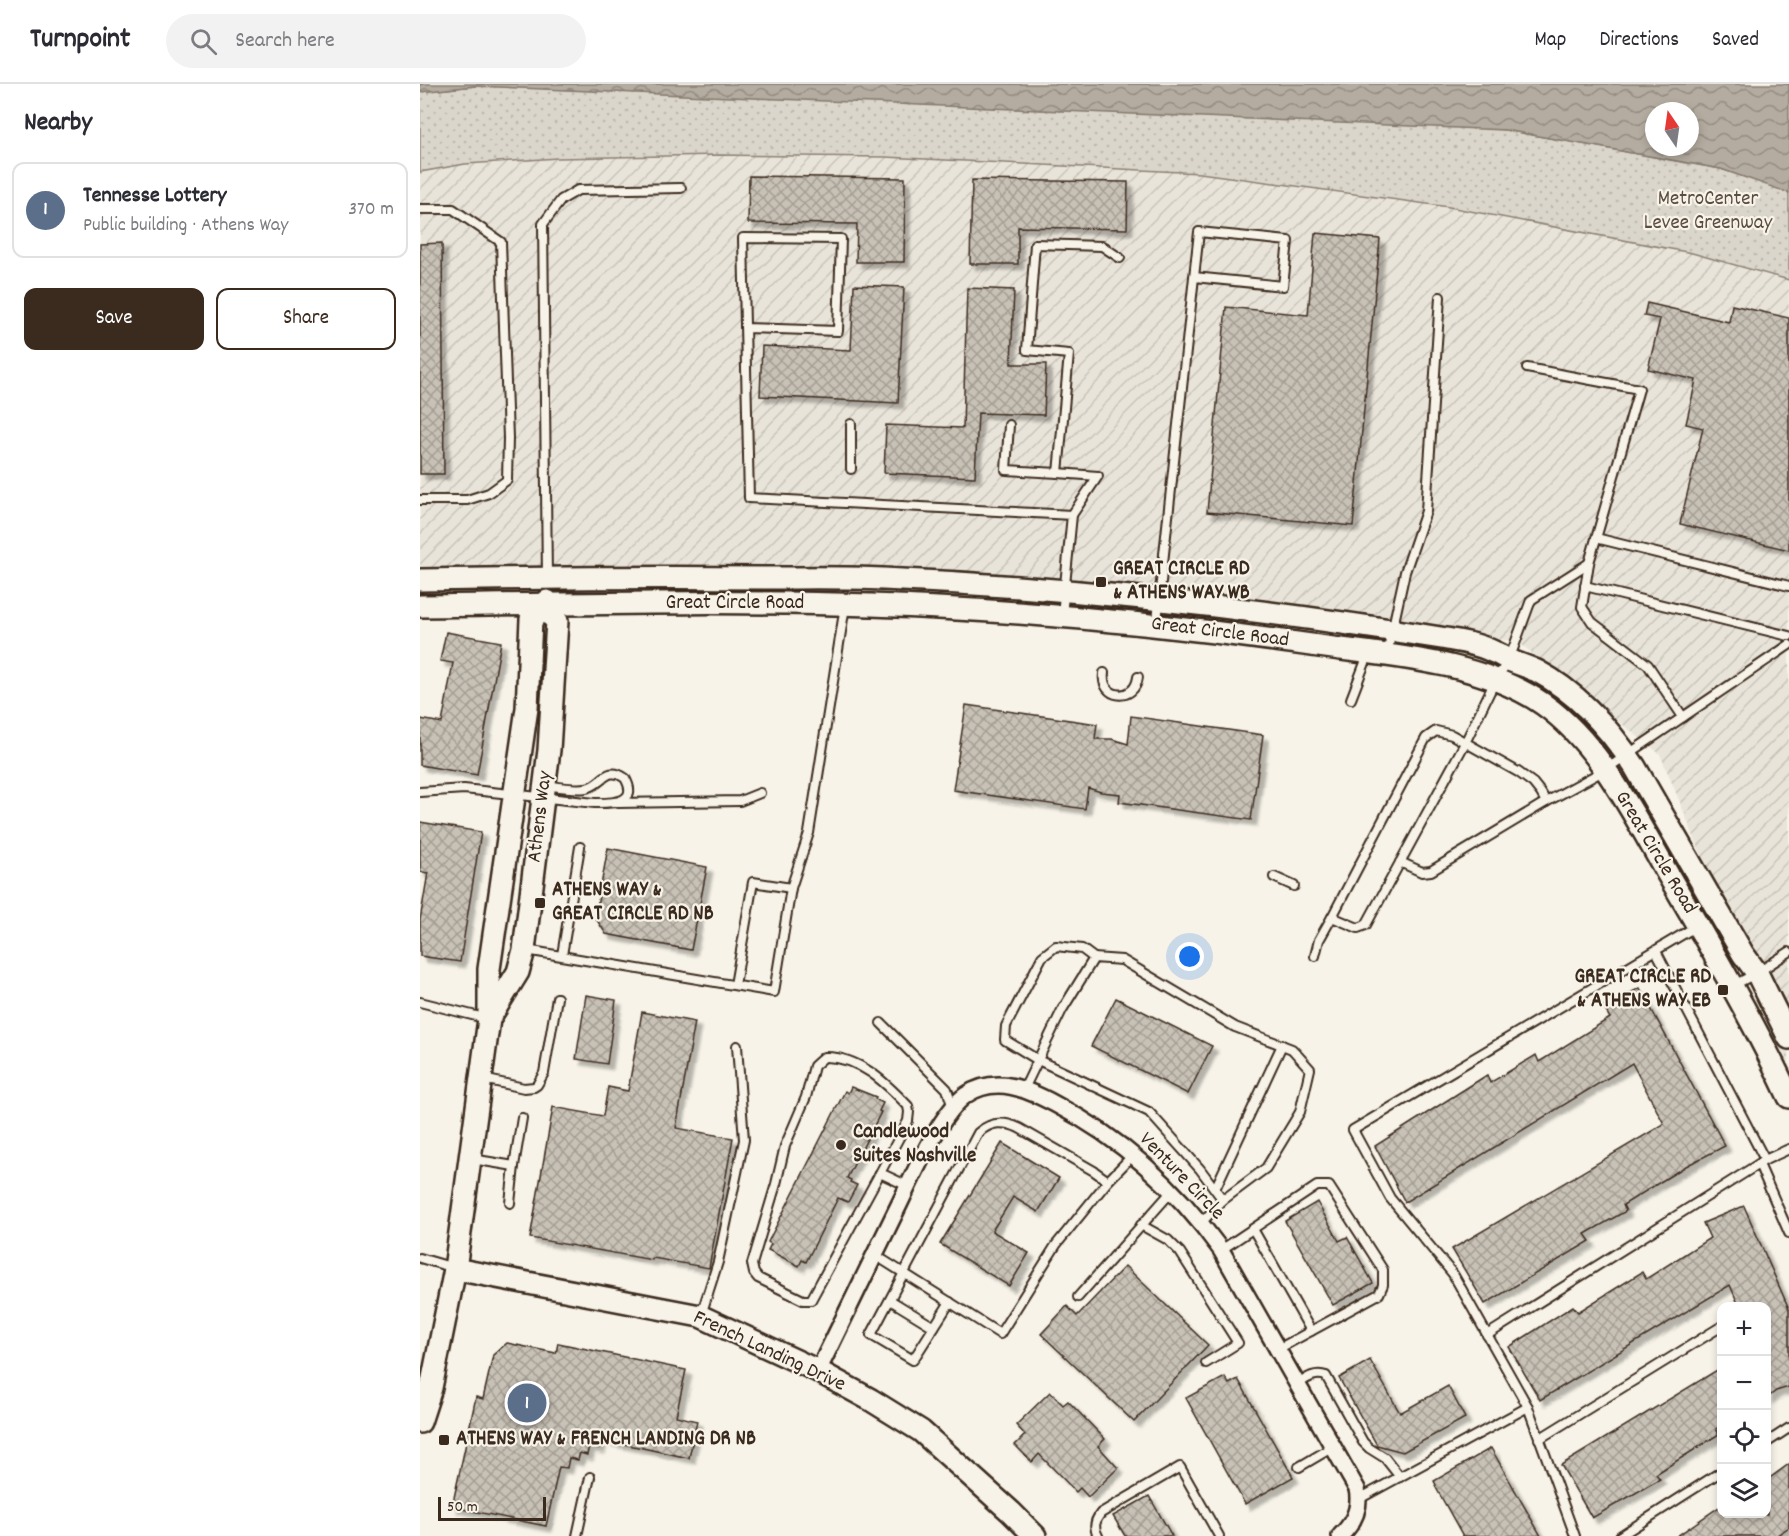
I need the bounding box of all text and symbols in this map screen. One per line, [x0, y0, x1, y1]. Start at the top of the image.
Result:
search box [166, 14, 586, 68]
text: Turnpoint [30, 21, 130, 61]
icon: search [187, 25, 220, 58]
text: Search here [235, 26, 335, 57]
text: Map [1535, 26, 1566, 56]
text: Directions [1599, 26, 1679, 56]
text: Saved [1712, 26, 1759, 56]
north arrow [1645, 102, 1699, 156]
text: Nearby [24, 105, 92, 142]
text: Tennesse Lottery [83, 181, 227, 212]
park label: MetroCenter Levee Greenway [1644, 185, 1773, 239]
text: 1 [43, 196, 48, 224]
text: 370 m [348, 196, 394, 224]
text: Public building · Athens Way [83, 212, 288, 240]
button: Save [24, 288, 204, 350]
button: Share [216, 288, 396, 350]
place label: GREAT CIRCLE RD & ATHENS WAY WB [1113, 555, 1250, 609]
marker: GREAT CIRCLE RD & ATHENS WAY WB [1094, 575, 1108, 589]
street label: Great Circle Road [666, 589, 804, 619]
street label: Great Circle Road [1149, 610, 1291, 656]
street label: Athens Way [521, 769, 562, 864]
street label: Great Circle Road [1606, 786, 1704, 920]
place label: ATHENS WAY & GREAT CIRCLE RD NB [552, 876, 714, 930]
marker: ATHENS WAY & GREAT CIRCLE RD NB [533, 896, 547, 910]
your location [1175, 942, 1204, 971]
place label: GREAT CIRCLE RD & ATHENS WAY EB [1574, 963, 1711, 1017]
marker: GREAT CIRCLE RD & ATHENS WAY EB [1716, 983, 1730, 997]
place label: Candlewood Suites Nashville [853, 1118, 976, 1172]
street label: Venture Circle [1131, 1126, 1231, 1228]
marker: Candlewood Suites Nashville [834, 1138, 848, 1152]
map controls [1717, 1302, 1771, 1518]
button: + [1717, 1302, 1771, 1356]
street label: French Landing Drive [688, 1304, 850, 1400]
button: − [1717, 1356, 1771, 1410]
pin: 1 [508, 1380, 546, 1426]
button: locate [1717, 1410, 1771, 1464]
place label: ATHENS WAY & FRENCH LANDING DR NB [456, 1425, 756, 1455]
marker: ATHENS WAY & FRENCH LANDING DR NB [437, 1433, 451, 1447]
button: layers [1717, 1464, 1771, 1518]
scale bar [438, 1494, 546, 1522]
text: 50 m [447, 1496, 478, 1519]

